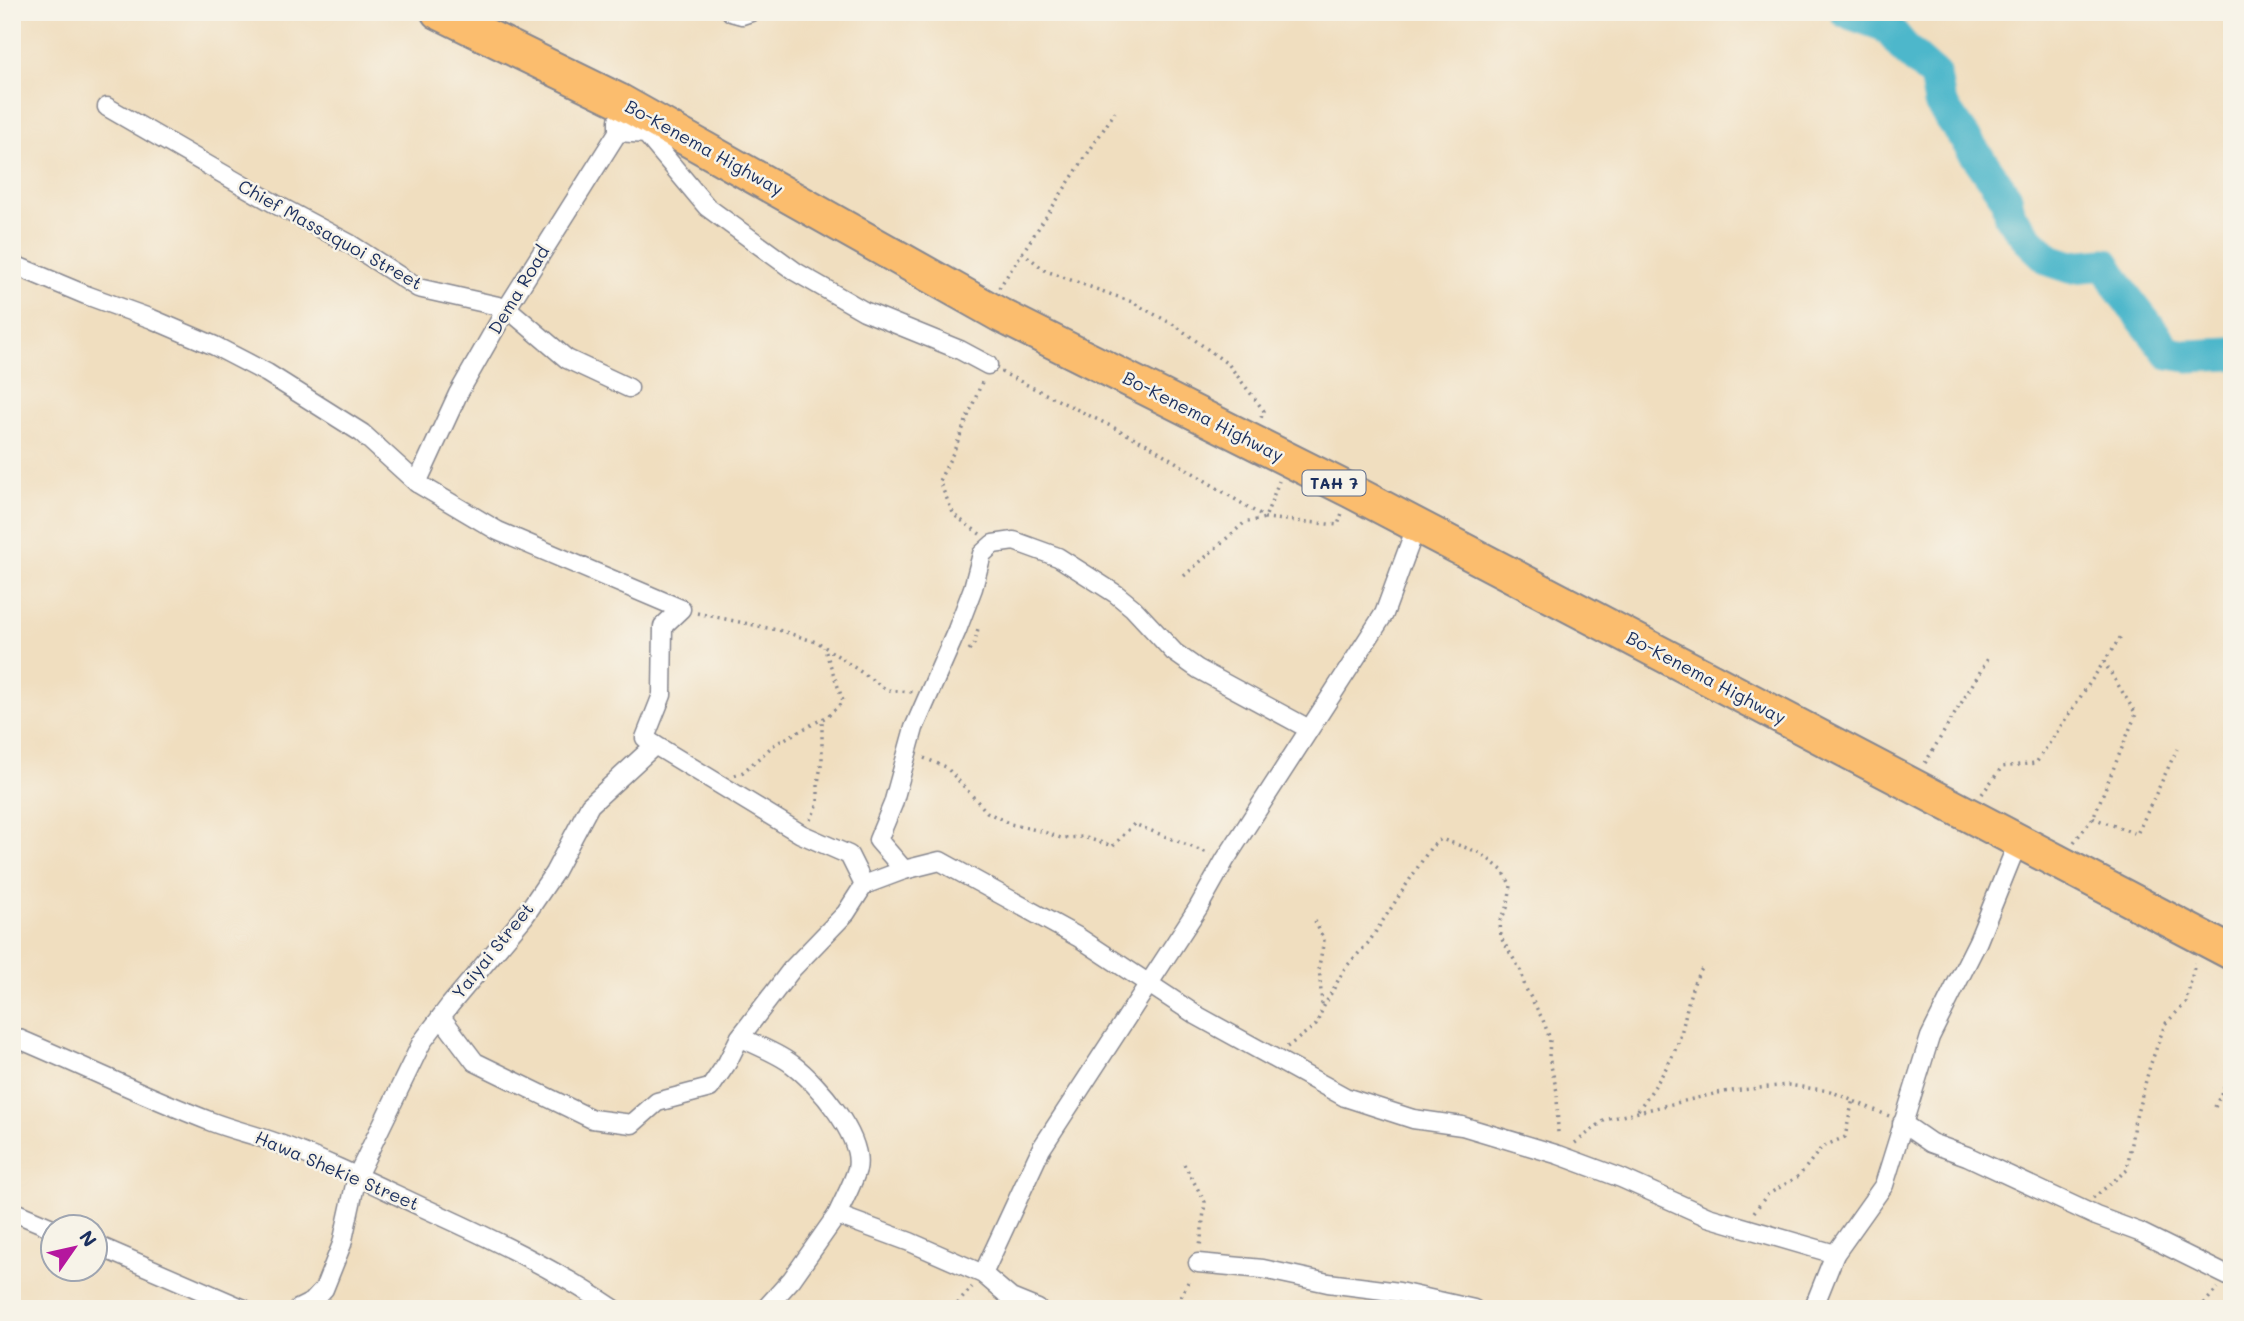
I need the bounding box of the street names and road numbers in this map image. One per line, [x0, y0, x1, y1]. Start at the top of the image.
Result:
street label: Bo-Kenema Highway [621, 94, 788, 201]
street label: Chief Massaquoi Street [234, 173, 427, 295]
street label: Dema Road [482, 241, 554, 338]
street label: Bo-Kenema Highway [1119, 365, 1288, 467]
road number: TAH 7 [1302, 470, 1366, 496]
street label: Bo-Kenema Highway [1622, 625, 1790, 729]
street label: Yaiyai Street [446, 897, 539, 1004]
street label: Hawa Shekie Street [252, 1125, 423, 1215]

